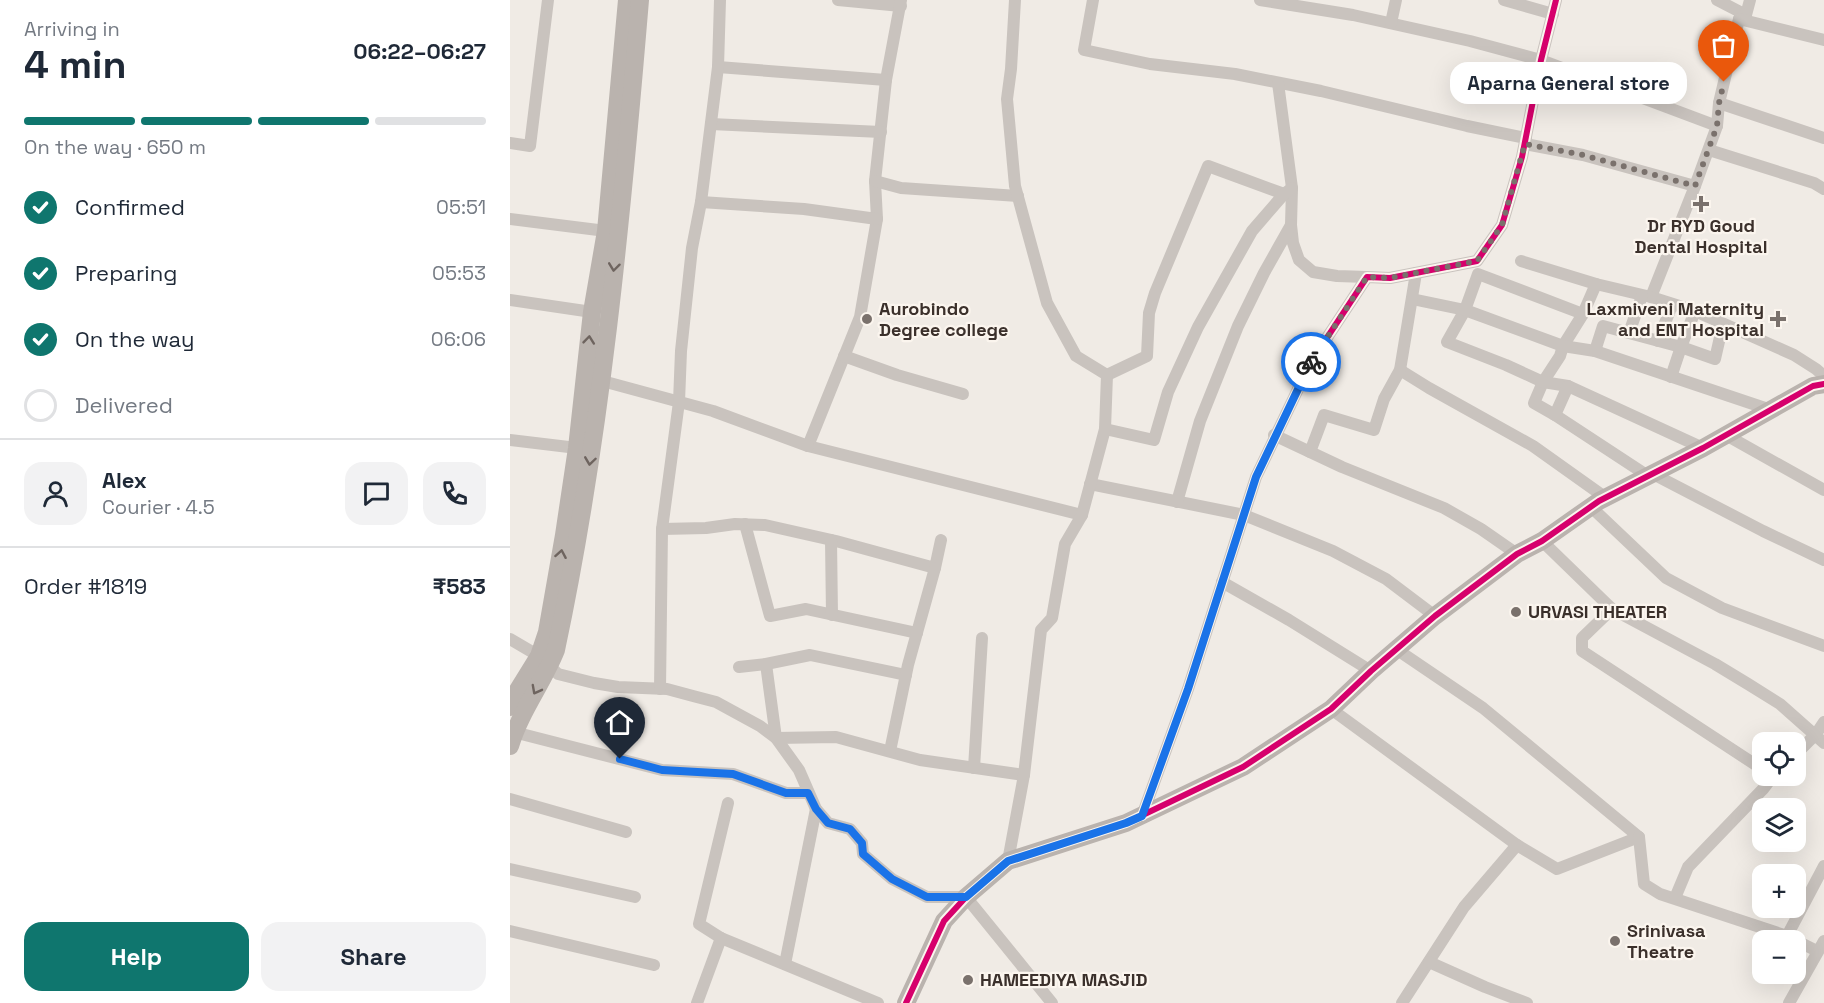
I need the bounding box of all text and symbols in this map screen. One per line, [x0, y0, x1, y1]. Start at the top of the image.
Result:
text: Arriving in [24, 16, 120, 42]
pin [1698, 20, 1749, 82]
icon: bag [1707, 29, 1740, 62]
text: 06:22–06:27 [353, 37, 486, 65]
text: 4 min [24, 40, 126, 89]
callout: Aparna General store [1451, 61, 1688, 103]
text: Aparna General store [1467, 70, 1670, 96]
text: On the way · 650 m [24, 134, 206, 160]
icon: check [24, 191, 57, 224]
text: Confirmed [75, 193, 185, 221]
text: 05:51 [436, 194, 486, 220]
marker: Dr RYD Goud Dental Hospital [1692, 195, 1710, 213]
place label: Dr RYD Goud Dental Hospital [1634, 214, 1768, 258]
icon: check [24, 257, 57, 290]
text: Preparing [75, 259, 177, 287]
text: 05:53 [432, 260, 486, 286]
one-way arrow [608, 263, 621, 272]
place label: Aurobindo Degree college [879, 297, 1008, 341]
place label: Laxmiveni Maternity and ENT Hospital [1586, 297, 1764, 341]
marker: Laxmiveni Maternity and ENT Hospital [1769, 310, 1787, 328]
marker: Aurobindo Degree college [860, 312, 874, 326]
icon: check [24, 323, 57, 356]
text: On the way [75, 325, 194, 353]
text: 06:06 [431, 326, 486, 352]
courier [1281, 332, 1341, 392]
one-way arrow [582, 335, 595, 344]
icon: bike [1295, 346, 1328, 379]
text: Delivered [75, 391, 173, 419]
one-way arrow [584, 456, 596, 465]
button: person [24, 462, 87, 525]
button: chat [345, 462, 408, 525]
button: phone [423, 462, 486, 525]
text: Alex [102, 466, 147, 494]
text: Courier · 4.5 [102, 494, 215, 520]
one-way arrow [554, 549, 566, 559]
text: Order #1819 [24, 572, 147, 600]
text: ₹583 [433, 572, 486, 600]
place label: URVASI THEATER [1528, 600, 1667, 623]
marker: URVASI THEATER [1509, 605, 1523, 619]
one-way arrow [532, 684, 543, 694]
pin [594, 697, 645, 759]
icon: home [603, 706, 636, 739]
map controls [1752, 732, 1806, 984]
button: locate [1752, 732, 1806, 786]
button: layers [1752, 798, 1806, 852]
button: + [1752, 864, 1806, 918]
place label: Srinivasa Theatre [1627, 919, 1706, 963]
button: Help [24, 922, 249, 991]
button: Share [261, 922, 486, 991]
button: − [1752, 930, 1806, 984]
marker: Srinivasa Theatre [1608, 934, 1622, 948]
place label: HAMEEDIYA MASJID [980, 968, 1147, 991]
marker: HAMEEDIYA MASJID [961, 973, 975, 987]

